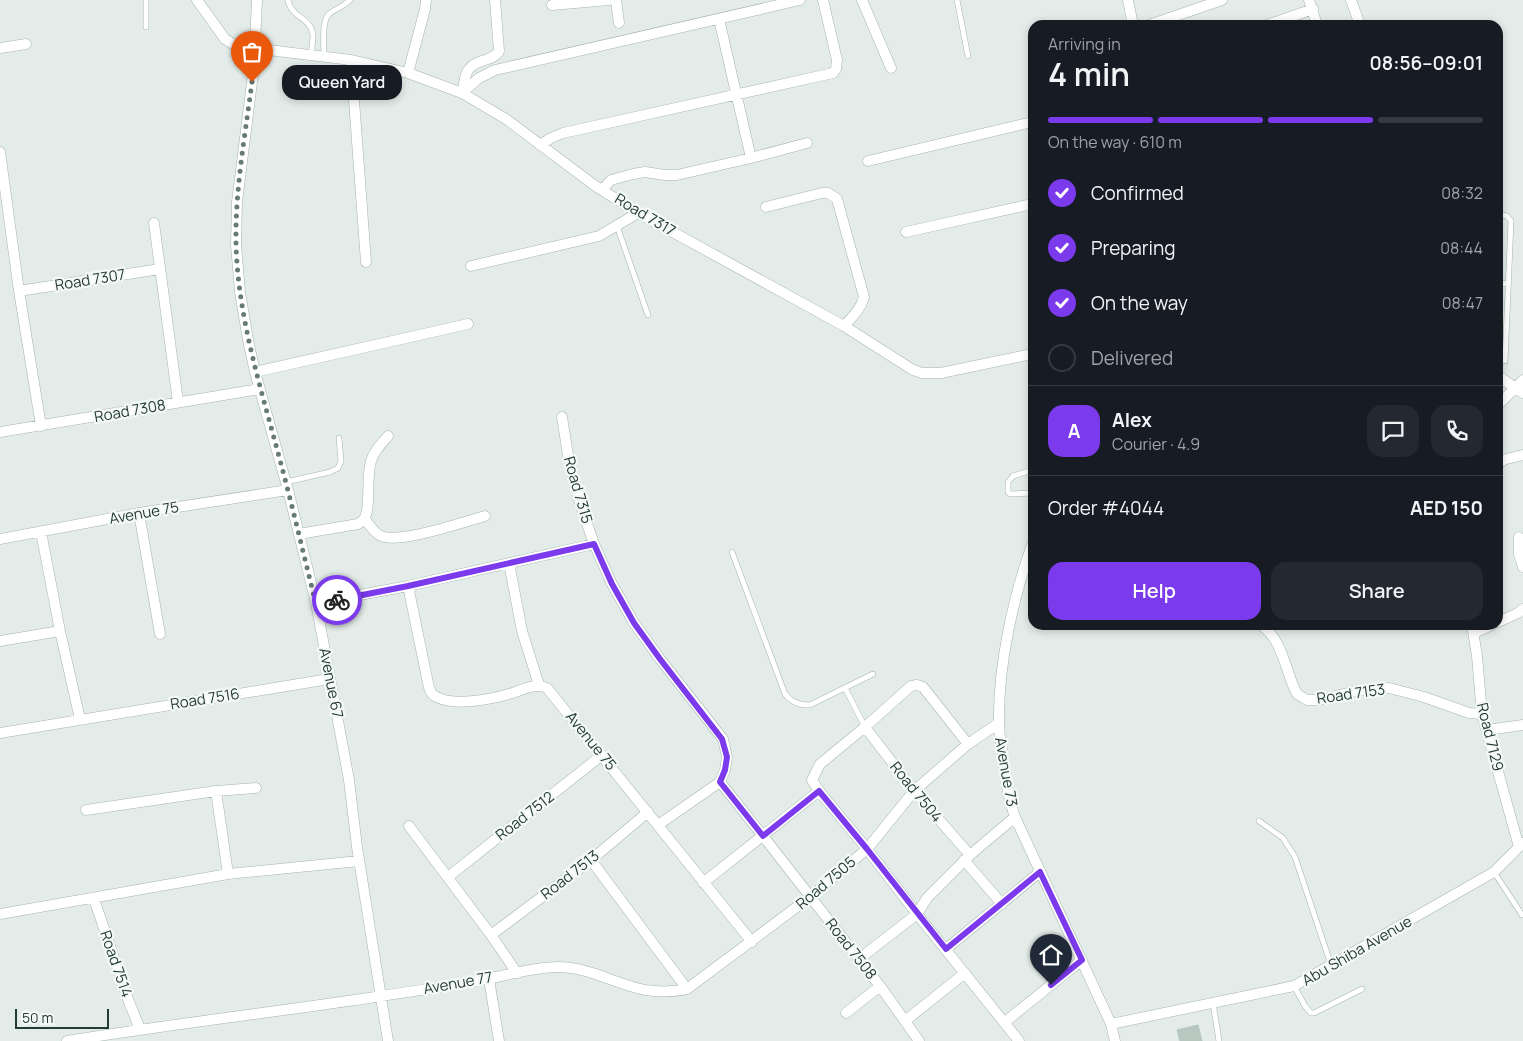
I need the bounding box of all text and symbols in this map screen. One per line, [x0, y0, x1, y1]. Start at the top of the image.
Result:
pin [231, 31, 273, 82]
text: Arriving in [1048, 33, 1121, 55]
icon: bag [238, 38, 266, 66]
text: 08:56–09:01 [1370, 50, 1483, 76]
text: 4 min [1048, 52, 1130, 96]
callout: Queen Yard [282, 64, 402, 100]
text: Queen Yard [299, 71, 385, 93]
text: On the way · 610 m [1048, 131, 1182, 153]
icon: check [1048, 179, 1076, 207]
text: Confirmed [1091, 180, 1184, 206]
text: 08:32 [1441, 182, 1483, 204]
street label: Road 7317 [611, 188, 680, 241]
icon: check [1048, 234, 1076, 262]
text: Preparing [1091, 235, 1176, 261]
text: 08:44 [1440, 237, 1483, 259]
street label: Road 7307 [53, 264, 127, 295]
icon: check [1048, 289, 1076, 317]
text: On the way [1091, 290, 1188, 316]
text: 08:47 [1442, 292, 1483, 314]
text: Delivered [1091, 345, 1173, 371]
street label: Road 7308 [93, 394, 167, 427]
button: chat [1367, 405, 1419, 457]
button: phone [1431, 405, 1483, 457]
text: Alex [1112, 407, 1152, 433]
text: A [1068, 418, 1080, 444]
text: Courier · 4.9 [1112, 433, 1200, 455]
street label: Road 7315 [559, 454, 598, 526]
text: Order #4044 [1048, 495, 1164, 521]
text: AED 150 [1410, 495, 1483, 521]
street label: Avenue 75 [107, 496, 180, 529]
button: Help [1048, 562, 1261, 620]
button: Share [1271, 562, 1483, 620]
courier [312, 575, 362, 625]
icon: bike [323, 586, 351, 614]
street label: Avenue 67 [314, 646, 349, 720]
street label: Road 7153 [1315, 678, 1387, 709]
street label: Road 7516 [169, 683, 241, 714]
street label: Road 7129 [1472, 700, 1509, 773]
street label: Avenue 75 [561, 707, 622, 775]
street label: Avenue 73 [990, 736, 1023, 808]
street label: Road 7504 [885, 757, 948, 827]
street label: Road 7512 [491, 786, 558, 845]
street label: Road 7513 [536, 845, 603, 904]
street label: Road 7505 [791, 851, 860, 914]
street label: Abu Shiba Avenue [1298, 910, 1416, 991]
street label: Road 7508 [821, 914, 882, 984]
street label: Road 7514 [95, 928, 138, 1000]
pin [1030, 934, 1072, 985]
icon: home [1037, 941, 1065, 969]
street label: Avenue 77 [422, 966, 494, 999]
scale bar [15, 1006, 109, 1029]
text: 50 m [22, 1008, 53, 1027]

